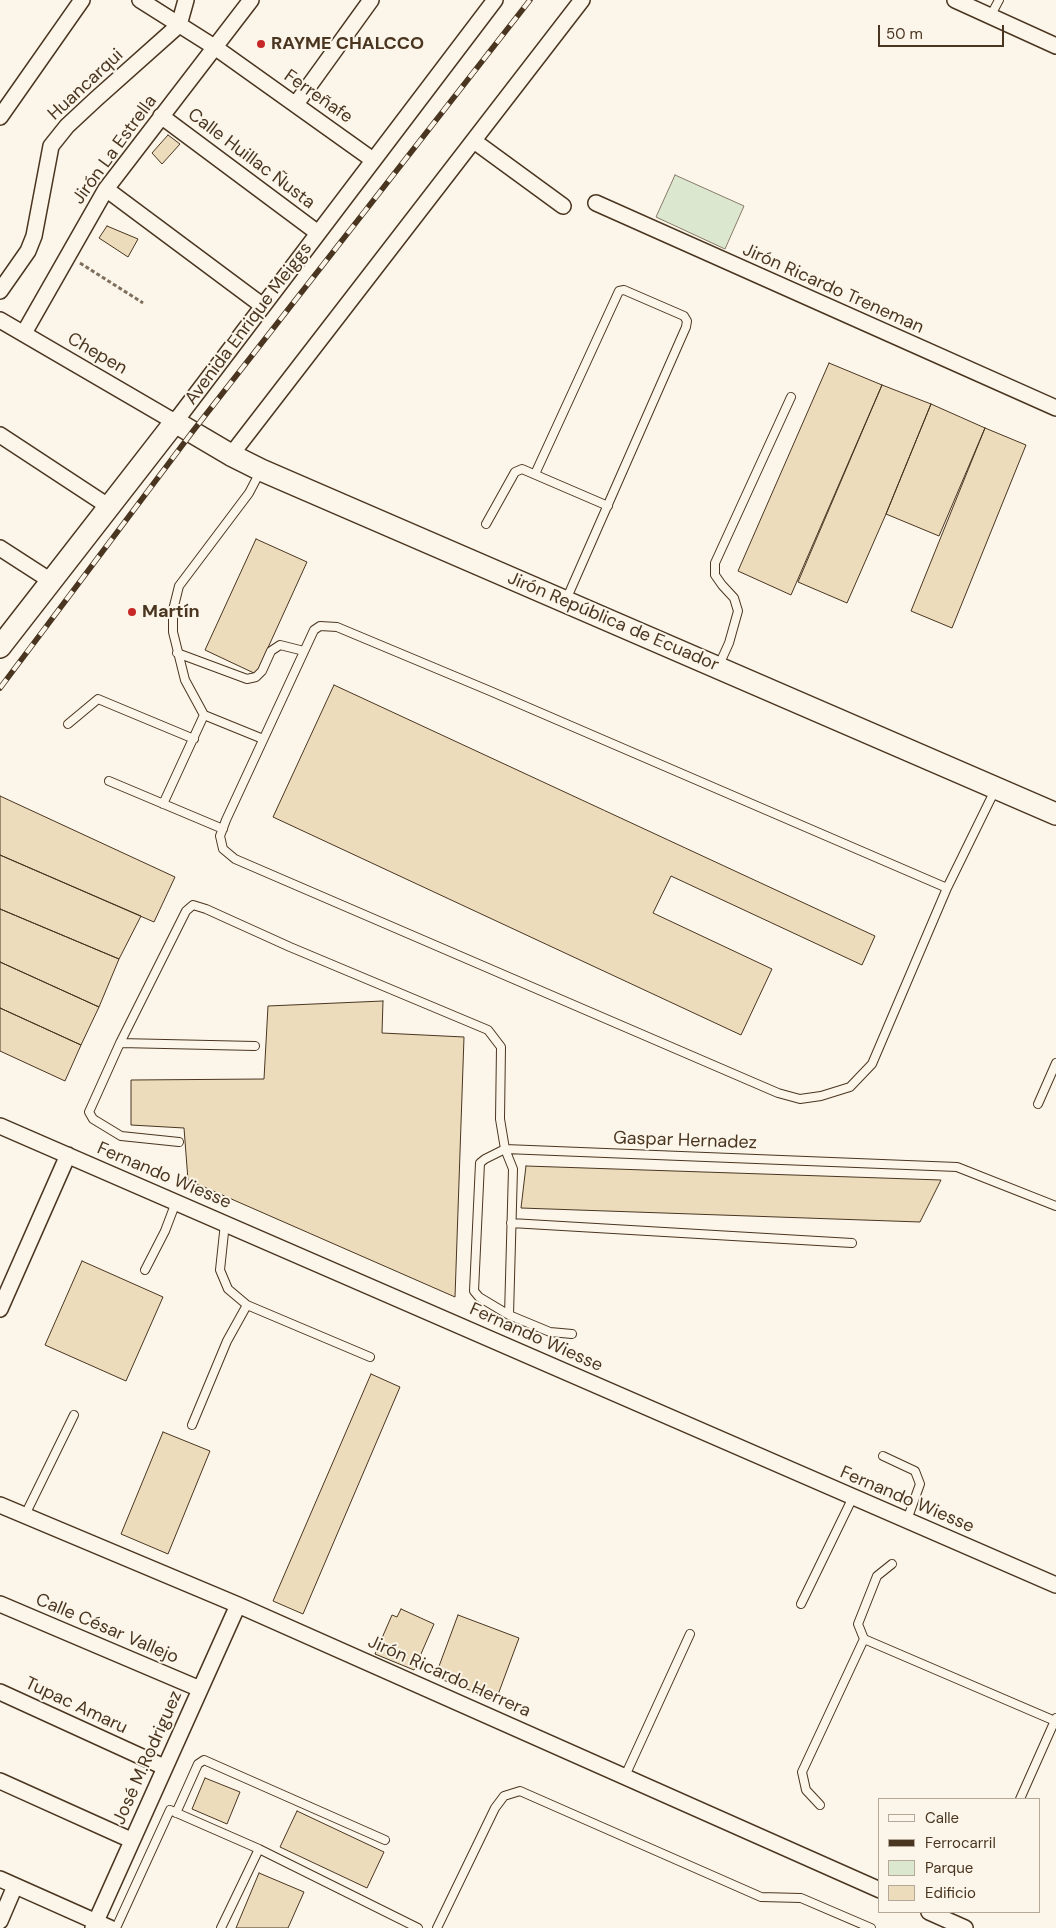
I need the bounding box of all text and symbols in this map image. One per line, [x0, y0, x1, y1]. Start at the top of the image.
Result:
scale bar [881, 15, 1007, 47]
text: 50 m [886, 24, 923, 44]
place label: RAYME CHALCCO [271, 33, 424, 55]
marker: RAYME CHALCCO [255, 38, 267, 50]
street label: Huancarqui [44, 45, 128, 125]
street label: Ferreñafe [280, 66, 356, 128]
street label: Jirón La Estrella [68, 91, 162, 209]
street label: Calle Huillac Ñusta [183, 104, 319, 214]
street label: Avenida Enrique Meiggs [181, 239, 317, 409]
street label: Jirón Ricardo Treneman [739, 239, 927, 339]
street label: Chepen [63, 328, 131, 380]
street label: Jirón República de Ecuador [504, 568, 722, 676]
place label: Martín [142, 601, 200, 623]
marker: Martín [126, 606, 138, 618]
street label: Gaspar Hernadez [613, 1128, 757, 1154]
street label: Fernando Wiesse [94, 1138, 234, 1214]
street label: Fernando Wiesse [466, 1299, 606, 1377]
street label: Fernando Wiesse [837, 1462, 977, 1538]
street label: Calle César Vallejo [32, 1589, 182, 1669]
street label: Jirón Ricardo Herrera [364, 1631, 534, 1723]
street label: Tupac Amaru [21, 1673, 131, 1739]
street label: José M.Rodriguez [109, 1688, 187, 1828]
legend [878, 1798, 1041, 1913]
text: Calle [925, 1808, 959, 1828]
text: Ferrocarril [925, 1833, 996, 1853]
text: Parque [925, 1858, 973, 1878]
text: Edificio [925, 1883, 976, 1903]

